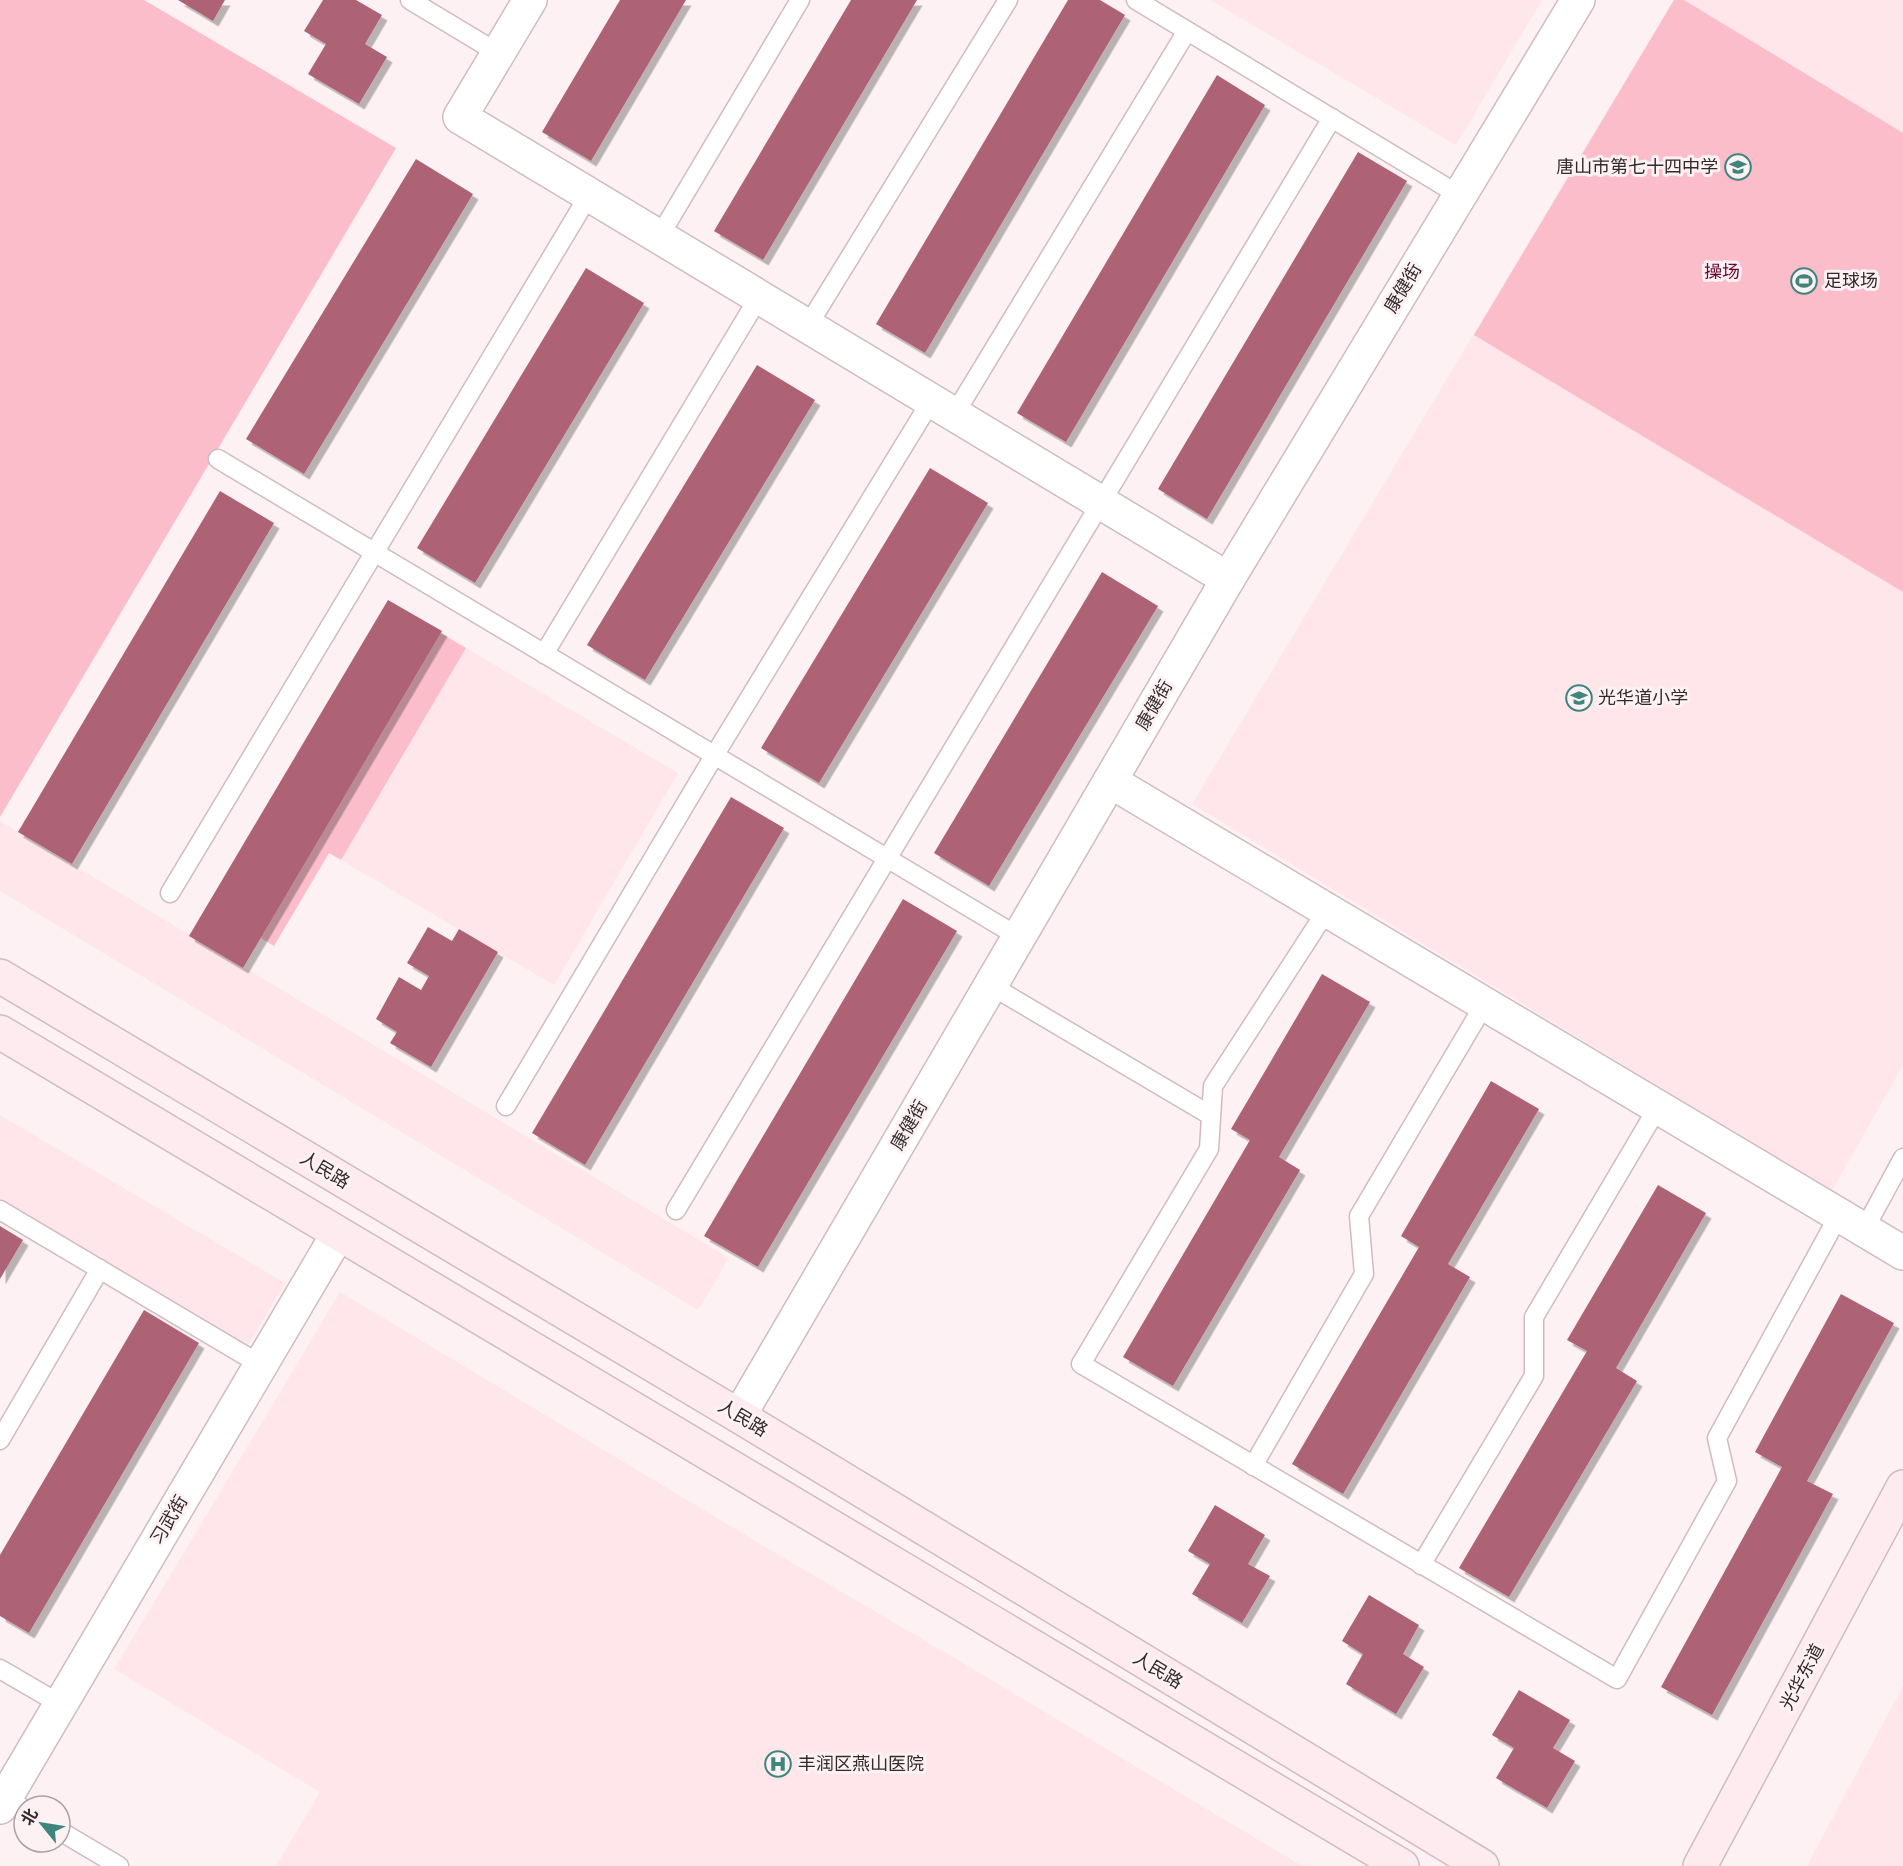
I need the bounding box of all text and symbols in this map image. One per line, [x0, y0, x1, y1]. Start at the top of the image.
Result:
school or university icon: 唐山市第七十四中学 [1723, 152, 1753, 182]
place label: 唐山市第七十四中学 [1556, 156, 1718, 178]
street label: 康健街 [1380, 259, 1426, 317]
park label: 操场 [1704, 261, 1740, 283]
sports icon: 足球场 [1789, 266, 1819, 296]
place label: 足球场 [1824, 270, 1878, 292]
street label: 康健街 [1131, 676, 1177, 734]
school or university icon: 光华道小学 [1564, 683, 1594, 713]
place label: 光华道小学 [1598, 687, 1688, 709]
street label: 康健街 [886, 1096, 932, 1154]
street label: 人民路 [296, 1147, 354, 1193]
street label: 人民路 [714, 1395, 772, 1441]
street label: 习武街 [146, 1491, 192, 1549]
street label: 光华东道 [1775, 1640, 1829, 1714]
street label: 人民路 [1129, 1647, 1187, 1693]
hospital icon: 丰润区燕山医院 [763, 1749, 793, 1779]
place label: 丰润区燕山医院 [798, 1753, 924, 1775]
north arrow [12, 1794, 72, 1854]
text: 北 [17, 1805, 42, 1828]

